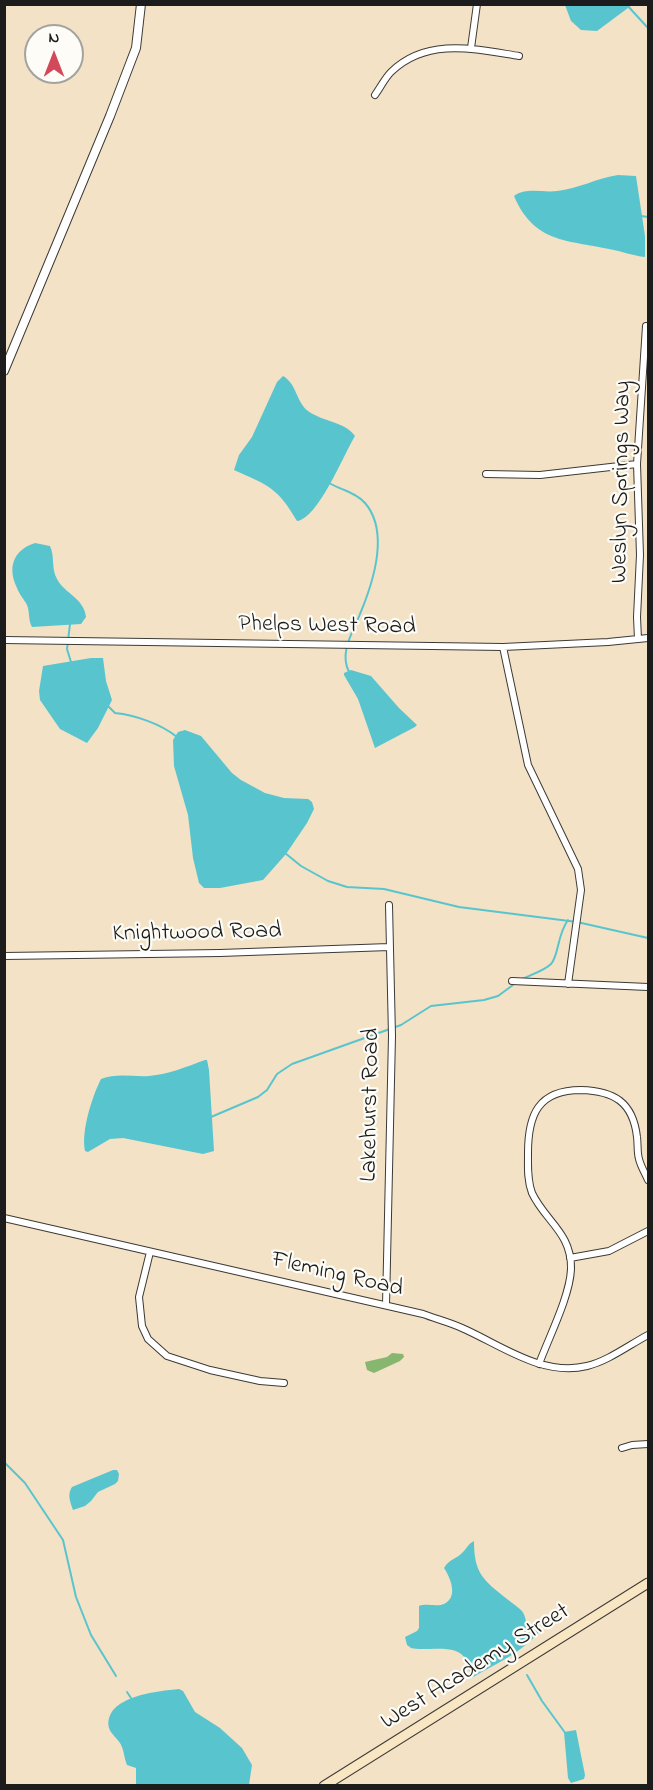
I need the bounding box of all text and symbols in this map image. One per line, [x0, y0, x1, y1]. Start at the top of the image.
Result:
north arrow [24, 24, 84, 84]
text: N [49, 26, 59, 50]
street label: Weslyn Springs Way [607, 380, 639, 584]
street label: Phelps West Road [238, 611, 416, 643]
street label: Knightwood Road [112, 918, 282, 950]
street label: Lakehurst Road [356, 1028, 388, 1182]
street label: Fleming Road [268, 1247, 406, 1305]
street label: West Academy Street [376, 1598, 576, 1738]

